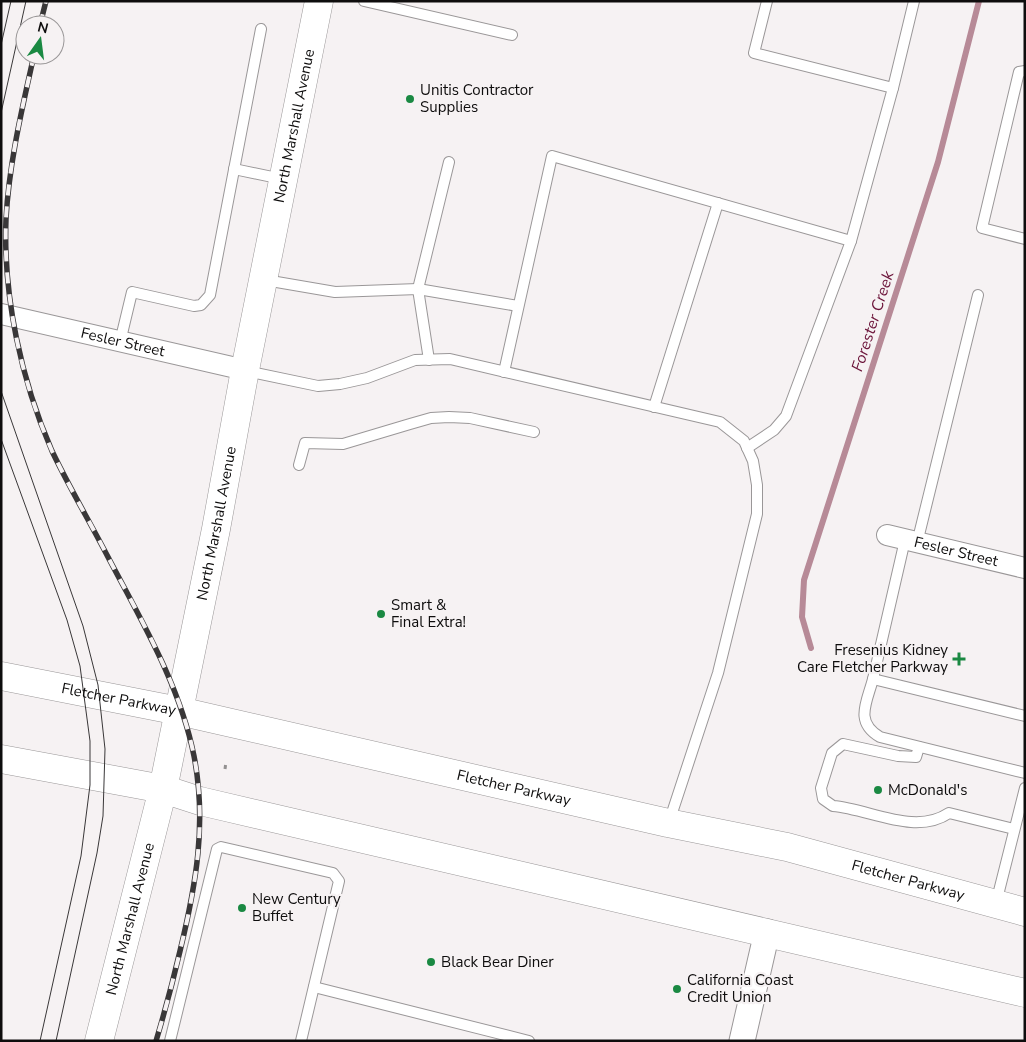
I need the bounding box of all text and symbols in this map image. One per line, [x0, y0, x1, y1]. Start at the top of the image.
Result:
north arrow [15, 15, 65, 65]
text: N [36, 17, 50, 38]
street label: North Marshall Avenue [269, 47, 319, 205]
place label: Unitis Contractor Supplies [420, 80, 534, 117]
marker: Unitis Contractor Supplies [404, 93, 416, 105]
water label: Forester Creek [846, 267, 900, 374]
street label: Fesler Street [79, 323, 168, 361]
street label: North Marshall Avenue [192, 445, 241, 602]
street label: Fesler Street [912, 532, 1001, 571]
place label: Smart & Final Extra! [391, 595, 466, 632]
marker: Smart & Final Extra! [375, 608, 387, 620]
place label: Fresenius Kidney Care Fletcher Parkway [797, 640, 948, 677]
marker: Fresenius Kidney Care Fletcher Parkway [952, 652, 966, 666]
street label: Fletcher Parkway [60, 678, 178, 720]
street label: Fletcher Parkway [455, 765, 573, 811]
place label: McDonald's [888, 780, 967, 800]
marker: McDonald's [872, 784, 884, 796]
street label: North Marshall Avenue [101, 841, 159, 997]
street label: Fletcher Parkway [849, 855, 967, 905]
place label: New Century Buffet [252, 889, 341, 926]
marker: New Century Buffet [236, 902, 248, 914]
place label: Black Bear Diner [441, 952, 554, 972]
marker: Black Bear Diner [425, 956, 437, 968]
place label: California Coast Credit Union [687, 970, 794, 1007]
marker: California Coast Credit Union [671, 983, 683, 995]

